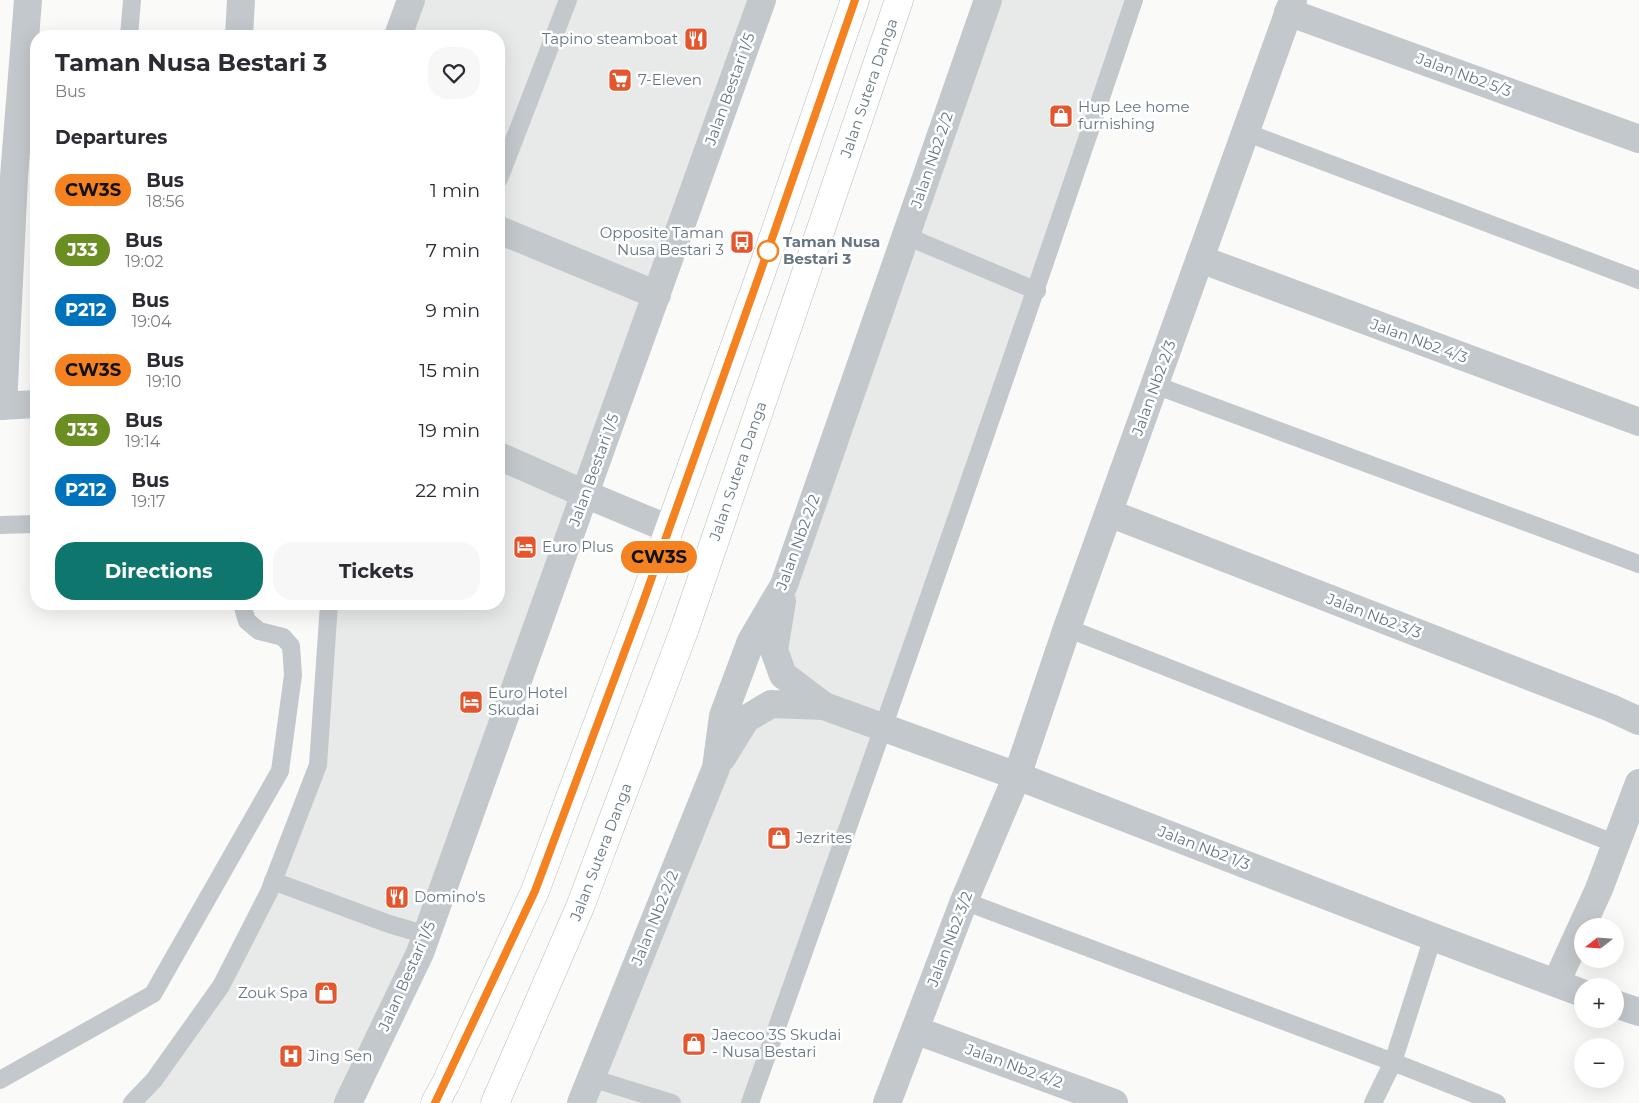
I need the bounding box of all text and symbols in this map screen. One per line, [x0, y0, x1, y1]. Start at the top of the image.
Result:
street label: Jalan Sutera Danga [835, 16, 901, 161]
restaurant icon: Tapino steamboat [683, 26, 709, 52]
place label: Tapino steamboat [542, 29, 678, 48]
street label: Jalan Bestari 1/5 [700, 30, 759, 149]
button: heart [428, 47, 480, 99]
text: Taman Nusa Bestari 3 [55, 48, 327, 77]
street label: Jalan Nb2 5/3 [1413, 48, 1514, 101]
supermarket icon: 7-Eleven [607, 67, 633, 93]
place label: 7-Eleven [638, 70, 702, 89]
text: Bus [55, 82, 86, 101]
place label: Hup Lee home furnishing [1078, 97, 1190, 133]
shop icon: Hup Lee home furnishing [1048, 103, 1074, 129]
street label: Jalan Nb2 2/2 [906, 109, 957, 211]
text: Departures [55, 126, 167, 149]
text: Bus [146, 169, 184, 192]
text: CW3S [65, 179, 121, 201]
text: 1 min [430, 179, 480, 202]
text: 18:56 [146, 192, 184, 211]
place label: Opposite Taman Nusa Bestari 3 [600, 223, 724, 259]
text: Bus [125, 229, 163, 252]
bus stop icon: Opposite Taman Nusa Bestari 3 [729, 229, 755, 255]
place label: Taman Nusa Bestari 3 [783, 232, 880, 268]
text: J33 [67, 239, 98, 261]
text: 7 min [426, 239, 480, 262]
marker: Taman Nusa Bestari 3 [757, 240, 779, 262]
text: 19:02 [125, 252, 164, 271]
text: Bus [131, 289, 169, 312]
text: P212 [65, 299, 106, 321]
text: 9 min [425, 299, 480, 322]
text: 19:04 [131, 312, 171, 331]
street label: Jalan Nb2 4/3 [1367, 314, 1470, 367]
street label: Jalan Nb2 2/3 [1127, 338, 1180, 439]
text: Bus [146, 349, 184, 372]
text: CW3S [65, 359, 121, 381]
text: 15 min [419, 359, 480, 382]
text: 19:10 [146, 372, 181, 391]
street label: Jalan Sutera Danga [704, 399, 770, 544]
text: Bus [125, 409, 163, 432]
street label: Jalan Bestari 1/5 [564, 411, 623, 530]
text: J33 [67, 419, 98, 441]
text: 19 min [418, 419, 480, 442]
text: 19:14 [125, 432, 160, 451]
text: Bus [131, 469, 169, 492]
text: P212 [65, 479, 106, 501]
text: 22 min [415, 479, 480, 502]
street label: Jalan Nb2 2/2 [771, 491, 824, 593]
text: 19:17 [131, 492, 166, 511]
hotel icon: Euro Plus [512, 534, 538, 560]
place label: Euro Plus [542, 537, 613, 556]
line badge: CW3S [624, 541, 694, 573]
button: Directions [55, 542, 263, 600]
button: Tickets [273, 542, 480, 600]
text: CW3S [631, 546, 687, 568]
street label: Jalan Nb2 3/3 [1323, 588, 1424, 642]
place label: Euro Hotel Skudai [488, 683, 568, 719]
hotel icon: Euro Hotel Skudai [458, 689, 484, 715]
street label: Jalan Sutera Danga [565, 780, 636, 924]
street label: Jalan Nb2 1/3 [1155, 821, 1253, 874]
shop icon: Jezrites [766, 825, 792, 851]
place label: Jezrites [795, 828, 852, 847]
street label: Jalan Nb2 2/2 [627, 868, 682, 969]
restaurant icon: Domino's [384, 884, 410, 910]
place label: Domino's [414, 887, 485, 906]
street label: Jalan Nb2 3/2 [922, 889, 976, 990]
street label: Jalan Bestari 1/5 [373, 918, 439, 1035]
north arrow [1574, 918, 1624, 968]
map controls [1574, 918, 1624, 1088]
button: + [1574, 978, 1624, 1028]
shop icon: Zouk Spa [313, 980, 339, 1006]
place label: Zouk Spa [238, 983, 308, 1002]
place label: Jaecoo 3S Skudai - Nusa Bestari [711, 1025, 841, 1061]
shop icon: Jaecoo 3S Skudai - Nusa Bestari [681, 1031, 707, 1057]
button: − [1574, 1038, 1624, 1088]
street label: Jalan Nb2 4/2 [962, 1039, 1065, 1092]
hospital icon: Jing Sen [278, 1043, 304, 1069]
place label: Jing Sen [307, 1046, 372, 1065]

